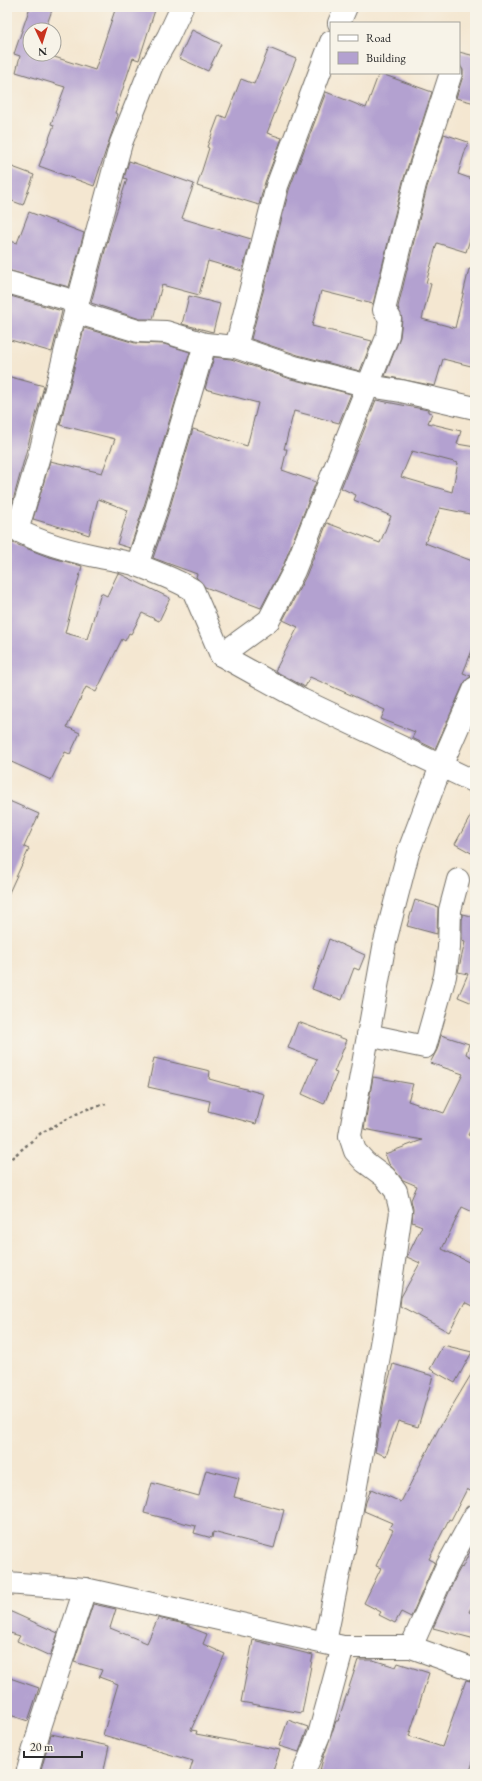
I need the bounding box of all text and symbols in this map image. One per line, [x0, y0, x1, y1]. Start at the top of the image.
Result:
north arrow [22, 22, 62, 62]
legend [330, 22, 460, 74]
text: Road [366, 30, 392, 46]
text: N [38, 45, 48, 59]
text: Building [366, 50, 407, 66]
scale bar [24, 1733, 82, 1759]
text: 20 m [30, 1739, 54, 1755]

